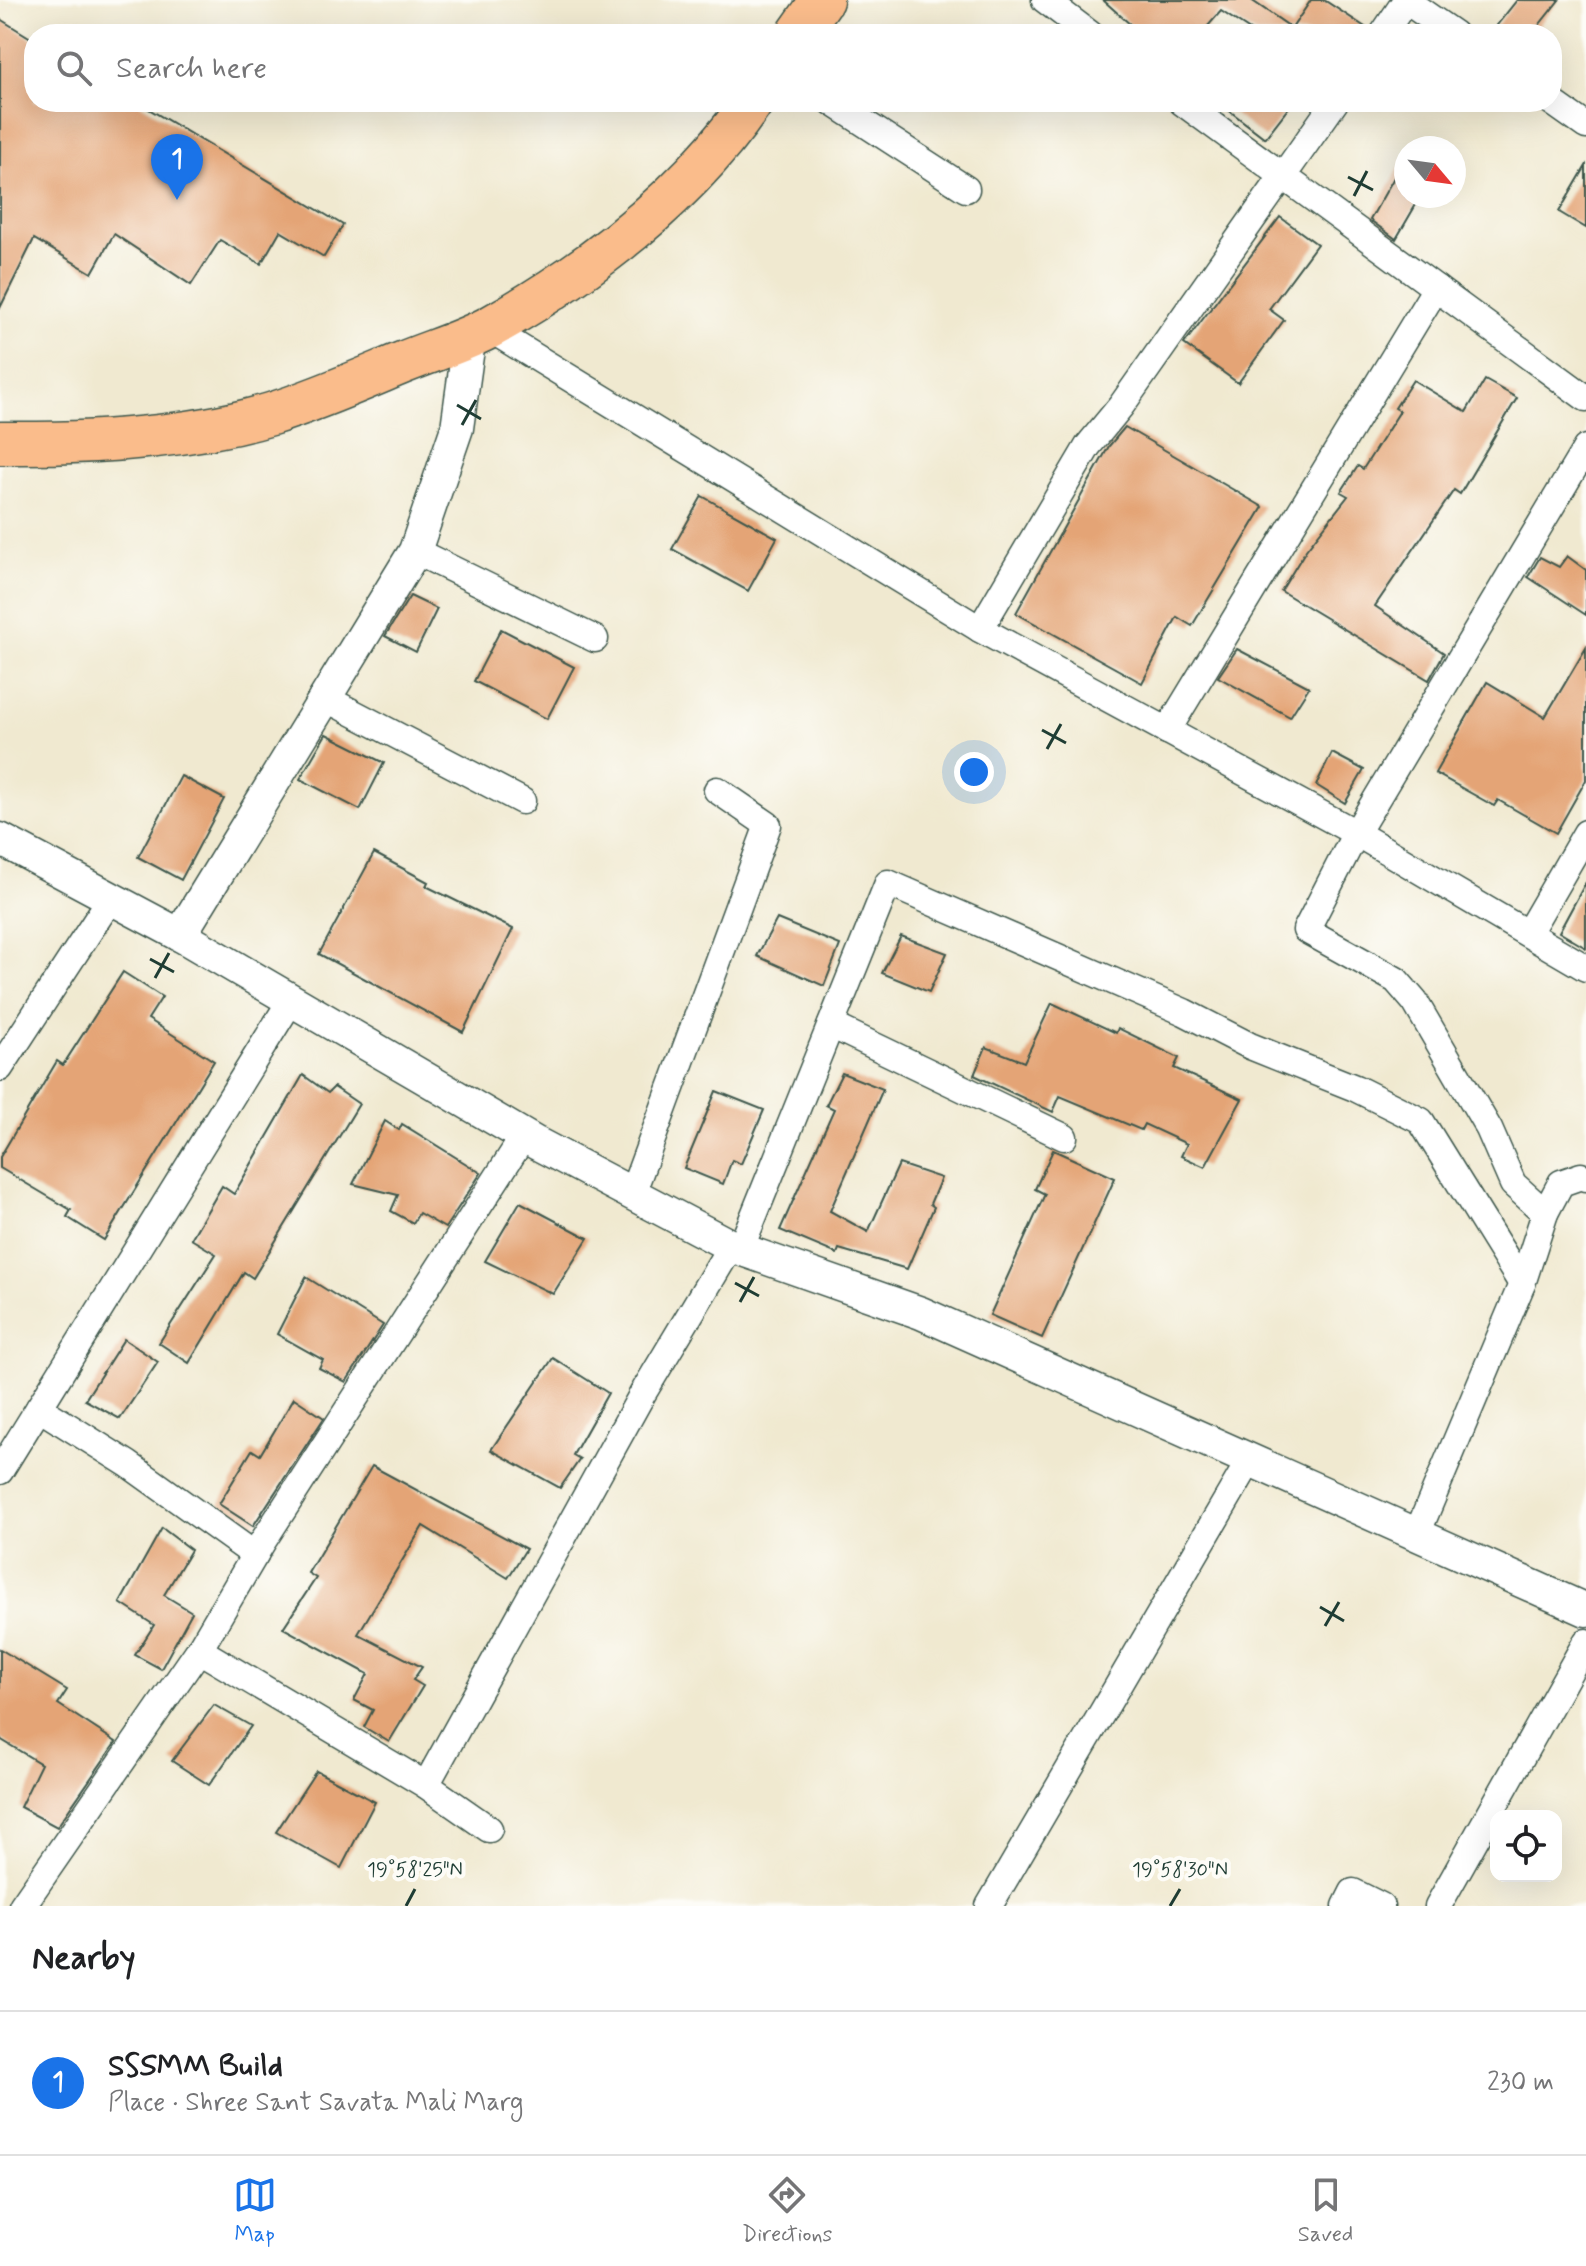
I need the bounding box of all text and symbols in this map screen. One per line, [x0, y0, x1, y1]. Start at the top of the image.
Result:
search box [24, 24, 1562, 112]
icon: search [52, 46, 96, 90]
text: Search here [116, 49, 267, 88]
pin: 1 [151, 134, 203, 200]
north arrow [1394, 136, 1466, 208]
your location [954, 752, 994, 792]
map controls [1490, 1810, 1562, 1882]
button: locate [1490, 1810, 1562, 1882]
text: 19°58'25"N [367, 1857, 463, 1884]
text: 19°58'30"N [1132, 1857, 1228, 1884]
text: Nearby [32, 1936, 136, 1981]
text: SSSMM Build [108, 2047, 283, 2086]
text: 1 [52, 2066, 64, 2100]
text: 230 m [1487, 2066, 1554, 2100]
text: Place · Shree Sant Savata Mali Marg [108, 2086, 523, 2120]
tab: Map [233, 2173, 277, 2249]
tab: Directions [742, 2173, 832, 2249]
tab: Saved [1298, 2173, 1353, 2249]

